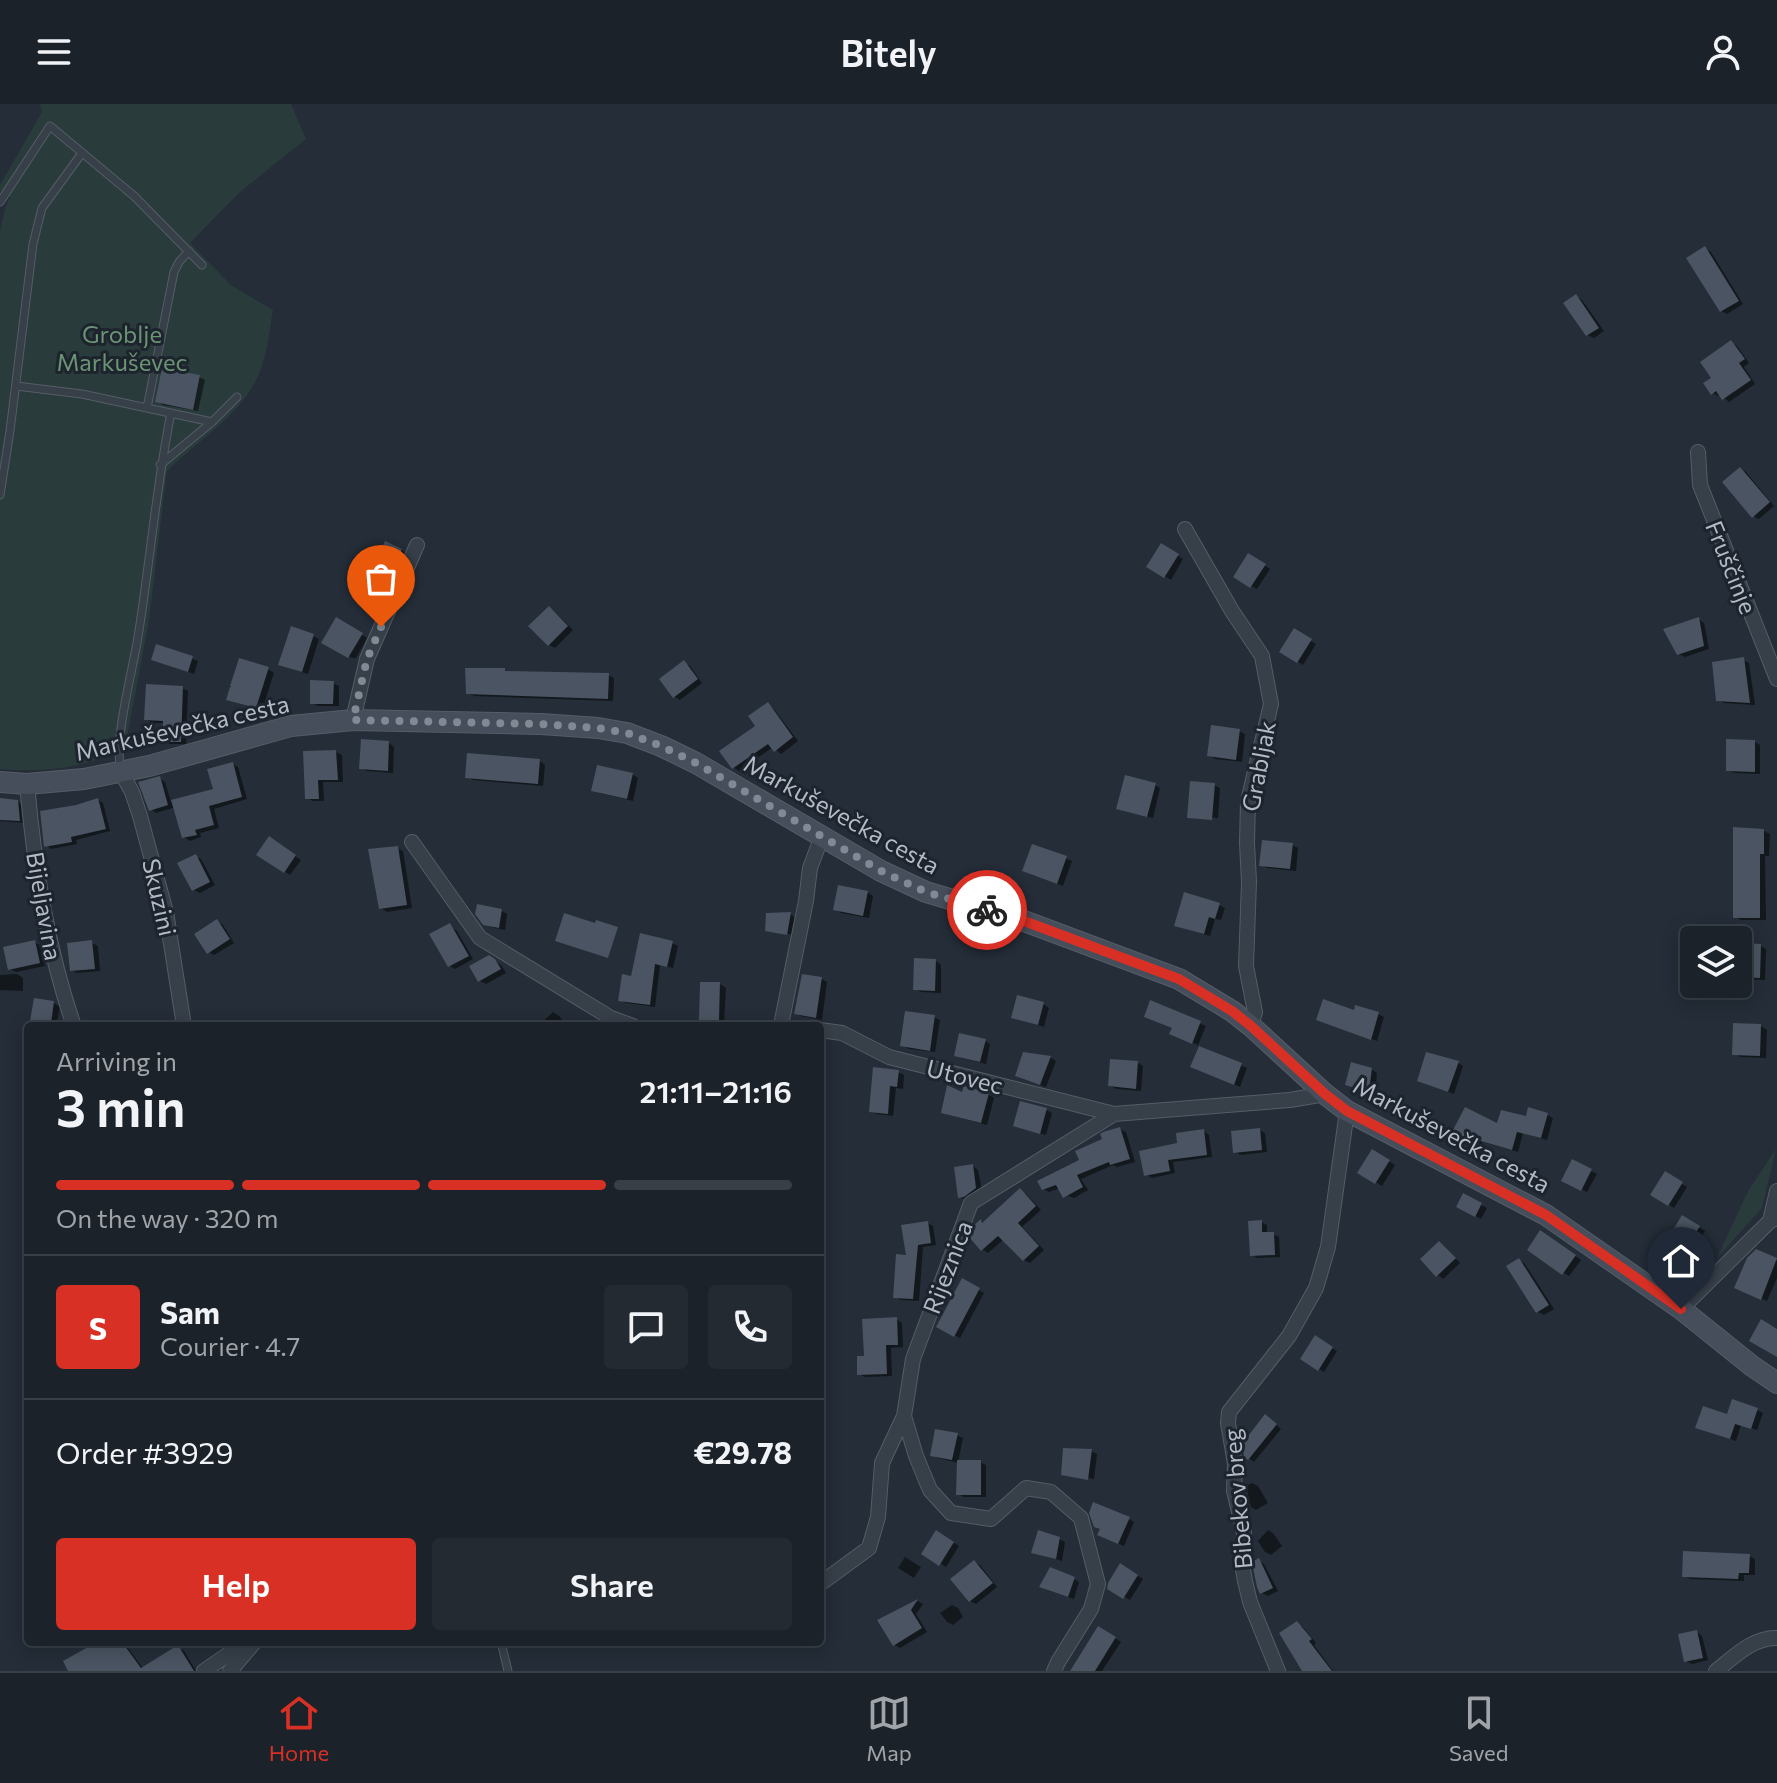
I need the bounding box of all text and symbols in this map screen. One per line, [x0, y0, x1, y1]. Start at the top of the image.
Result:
icon: menu [32, 30, 76, 74]
text: Bitely [840, 30, 937, 74]
icon: person [1701, 30, 1745, 74]
park label: Groblje Markuševec [57, 319, 187, 376]
street label: Fruščinje [1700, 516, 1764, 618]
pin [347, 545, 415, 627]
icon: bag [359, 557, 403, 601]
street label: Markuševečka cesta [72, 688, 292, 766]
street label: Grabljak [1235, 718, 1281, 814]
street label: Markuševečka cesta [739, 748, 945, 880]
street label: Bijeljavina [21, 849, 69, 963]
street label: Skuzini [137, 855, 183, 939]
courier [947, 870, 1027, 950]
icon: bike [965, 888, 1009, 932]
map controls [1680, 926, 1752, 998]
button: layers [1680, 926, 1752, 998]
text: Arriving in [56, 1045, 177, 1076]
street label: Utovec [924, 1053, 1006, 1099]
street label: Markuševečka cesta [1349, 1070, 1555, 1198]
text: 21:11–21:16 [640, 1072, 792, 1109]
text: 3 min [56, 1074, 185, 1138]
text: On the way · 320 m [56, 1202, 279, 1233]
street label: Rijeznica [916, 1216, 978, 1318]
pin [1647, 1227, 1715, 1309]
icon: home [1659, 1239, 1703, 1283]
button: chat [604, 1285, 688, 1369]
button: phone [708, 1285, 792, 1369]
text: Sam [160, 1293, 220, 1330]
text: S [89, 1309, 107, 1346]
text: Courier · 4.7 [160, 1330, 300, 1361]
street label: Bibekov breg [1216, 1428, 1258, 1570]
text: Order #3929 [56, 1433, 233, 1470]
text: €29.78 [693, 1433, 792, 1470]
button: Help [56, 1538, 416, 1630]
button: Share [432, 1538, 792, 1630]
tab: Home [269, 1691, 329, 1766]
tab: Map [866, 1691, 912, 1766]
tab: Saved [1449, 1691, 1508, 1766]

